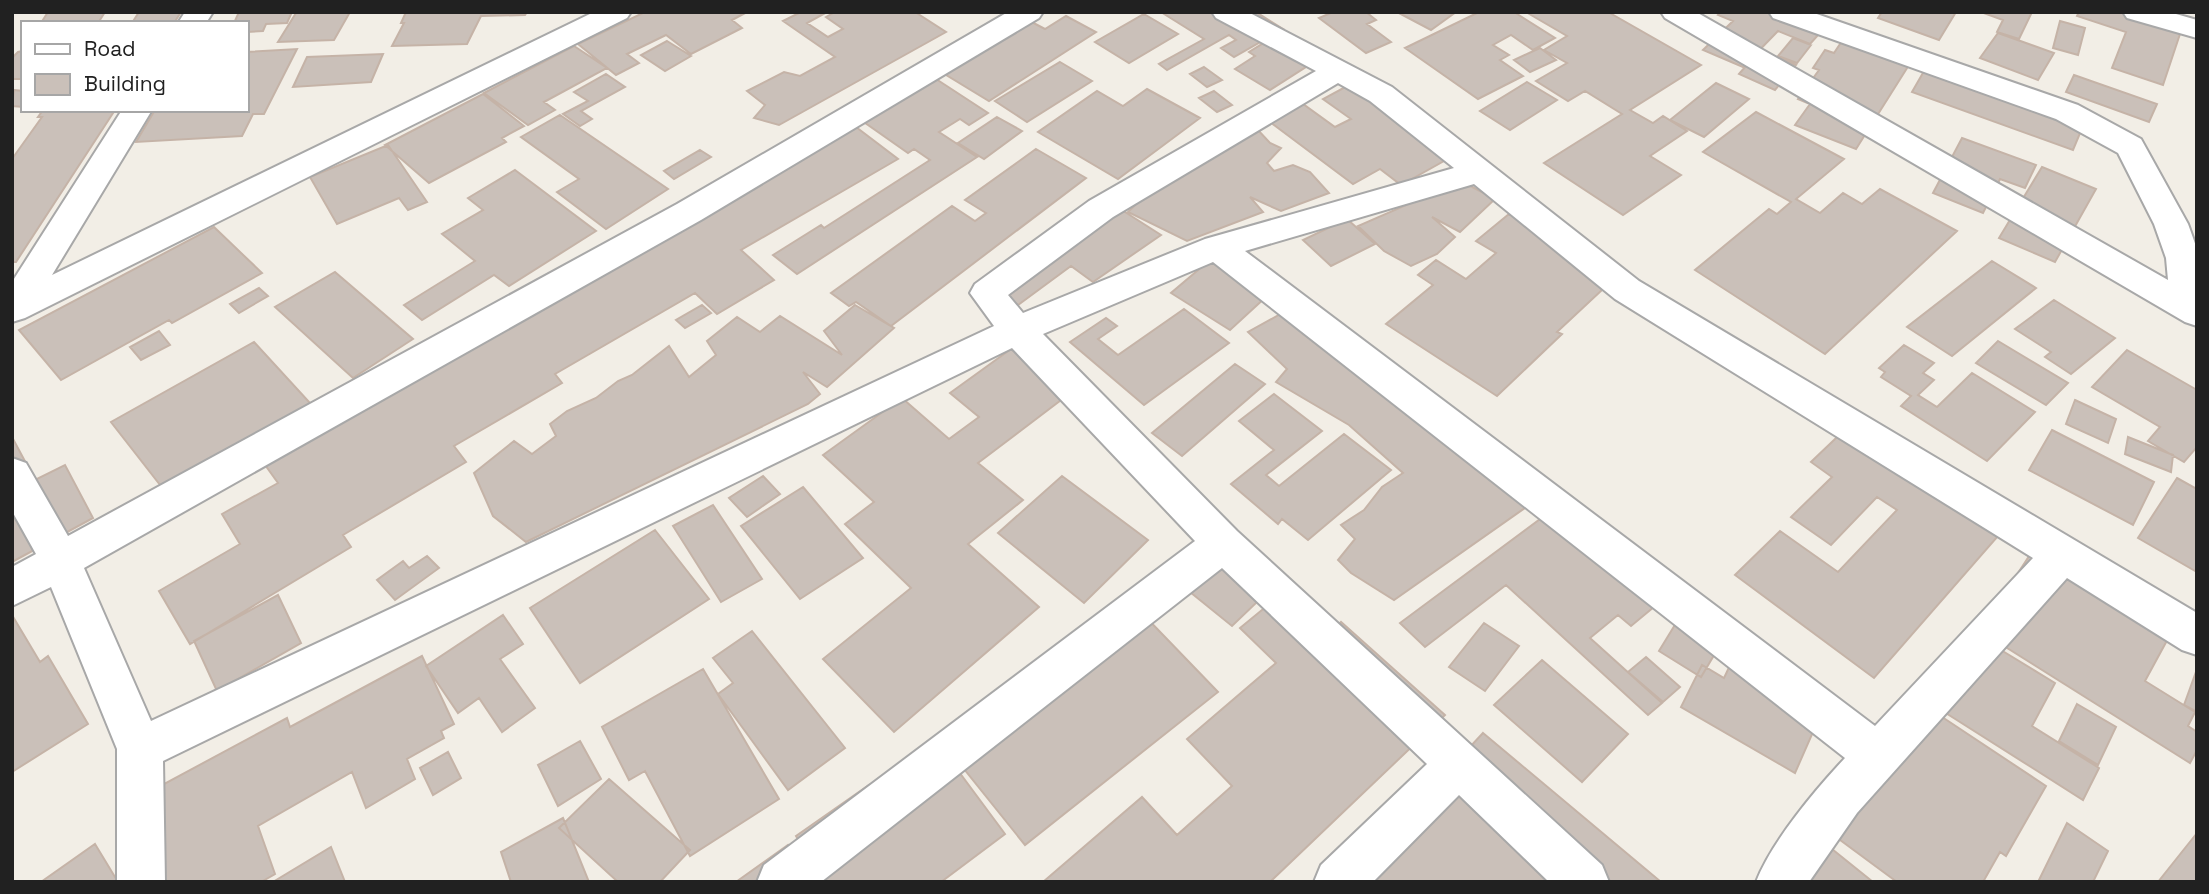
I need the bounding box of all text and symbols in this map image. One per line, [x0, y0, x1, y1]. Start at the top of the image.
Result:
legend [21, 21, 248, 112]
text: Road [84, 35, 136, 62]
text: Building [84, 70, 166, 97]

